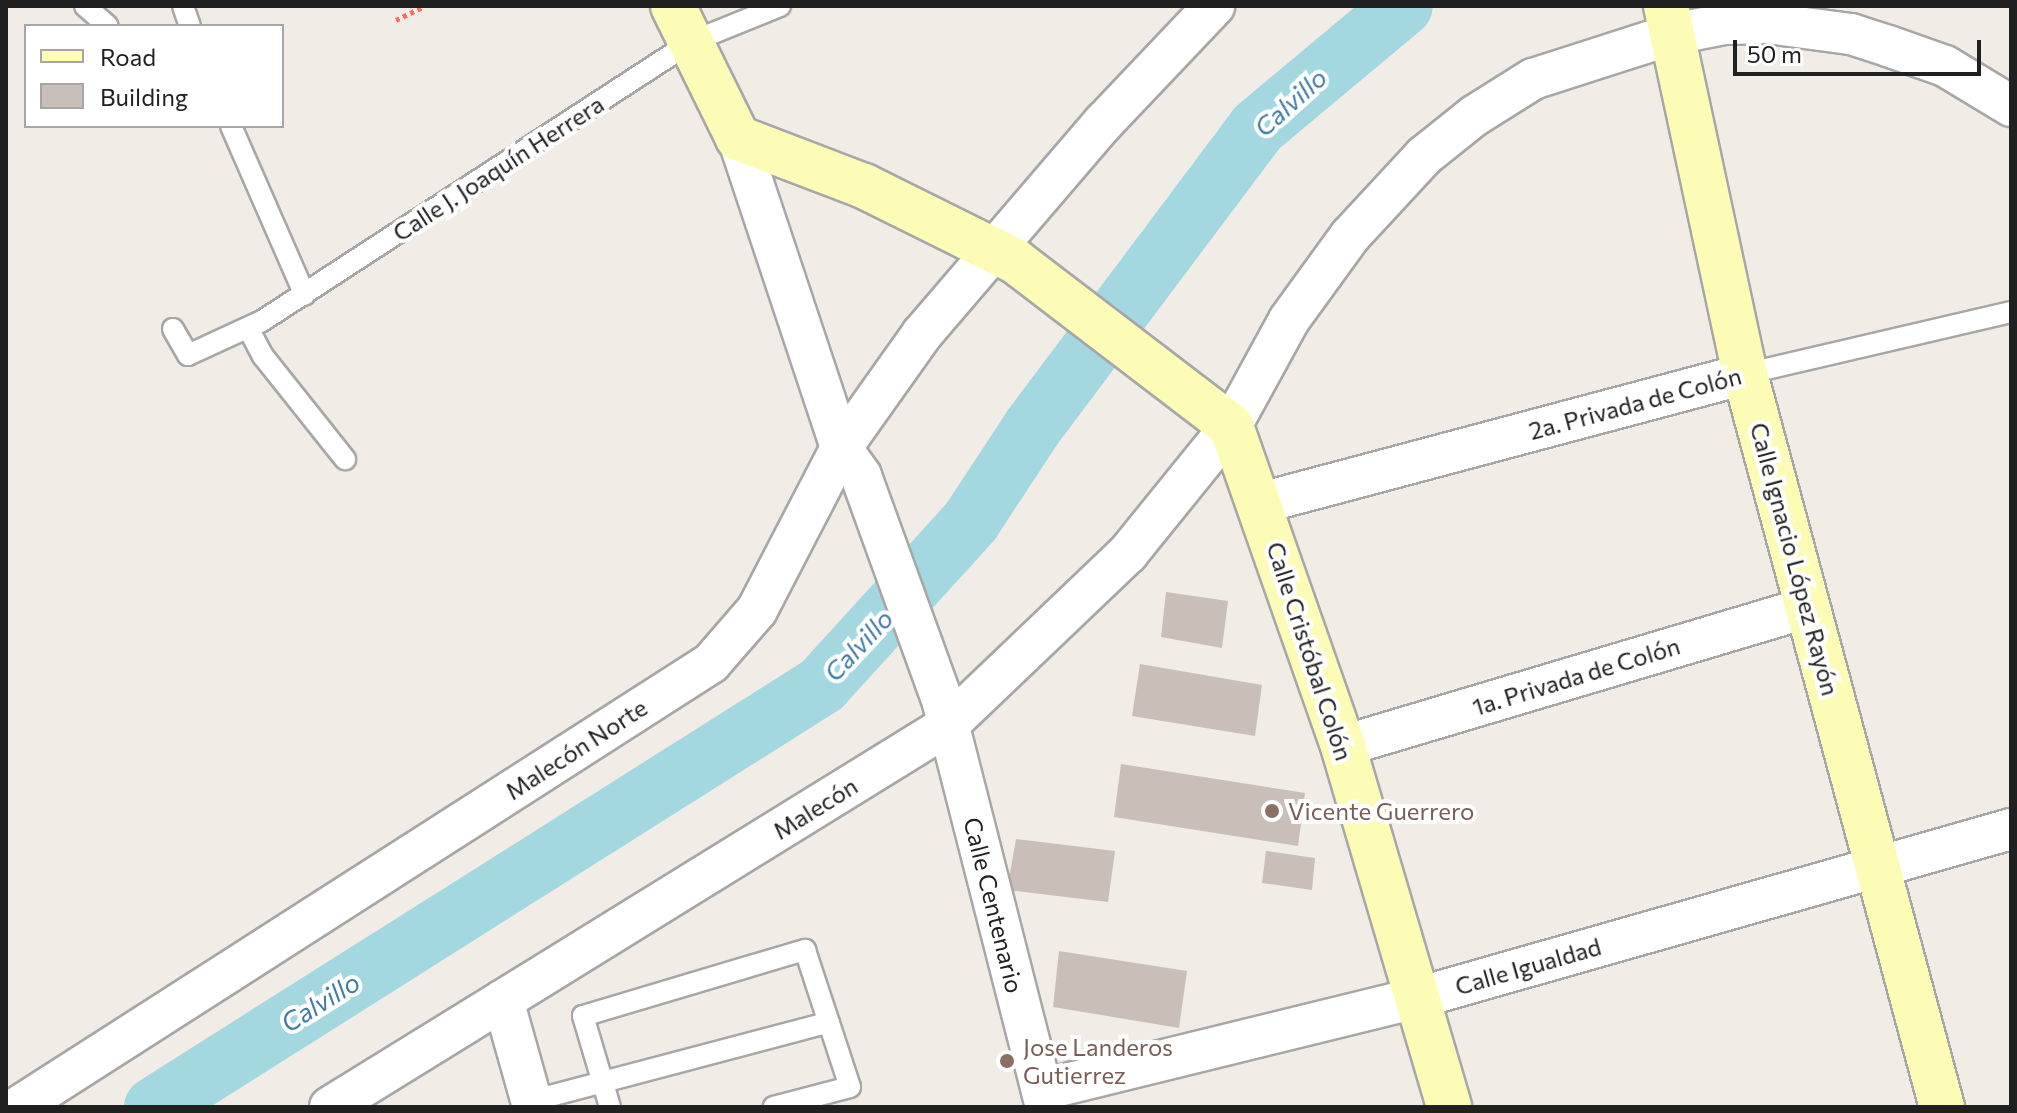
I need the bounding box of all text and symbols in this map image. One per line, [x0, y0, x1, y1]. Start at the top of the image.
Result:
legend [24, 24, 284, 128]
scale bar [1737, 24, 1985, 74]
text: 50 m [1747, 39, 1802, 68]
text: Road [100, 42, 156, 71]
water label: Calvillo [1247, 61, 1333, 143]
text: Building [100, 82, 188, 111]
street label: Calle J. Joaquín Herrera [387, 89, 609, 247]
street label: 2a. Privada de Colón [1526, 361, 1744, 445]
street label: Calle Ignacio López Rayón [1745, 419, 1845, 699]
street label: Calle Cristóbal Colón [1261, 538, 1359, 764]
water label: Calvillo [817, 603, 899, 687]
street label: 1a. Privada de Colón [1469, 631, 1683, 721]
street label: Malecón Norte [500, 693, 652, 805]
street label: Malecón [768, 771, 862, 845]
place label: Vicente Guerrero [1288, 797, 1474, 825]
marker: Vicente Guerrero [1263, 802, 1281, 820]
street label: Calle Centenario [958, 814, 1030, 996]
street label: Calle Igualdad [1452, 931, 1604, 1001]
water label: Calvillo [275, 966, 365, 1038]
place label: Jose Landeros Gutierrez [1023, 1033, 1173, 1089]
marker: Jose Landeros Gutierrez [998, 1052, 1016, 1070]

